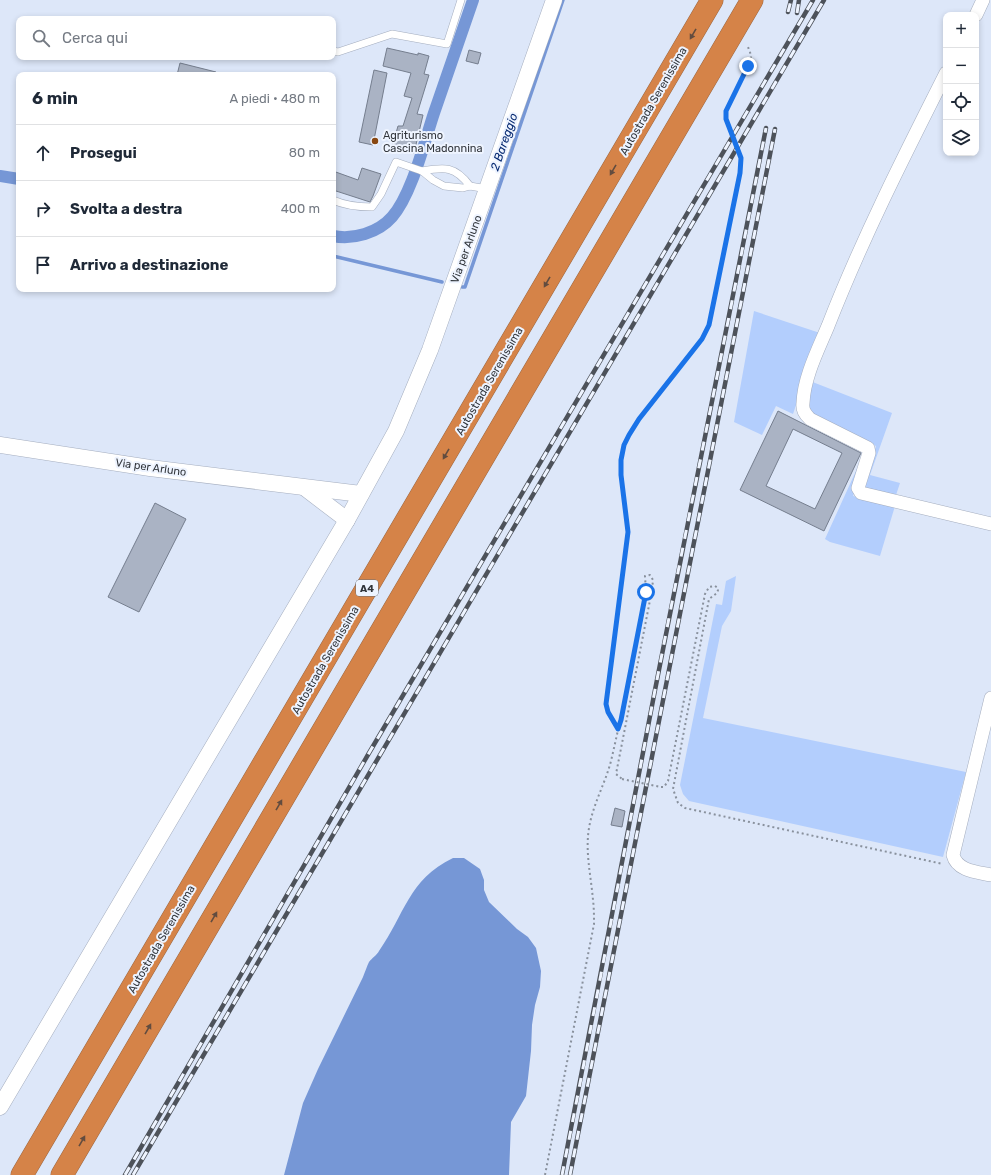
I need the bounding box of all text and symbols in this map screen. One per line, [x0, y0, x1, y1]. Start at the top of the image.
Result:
map controls [943, 12, 979, 156]
button: + [943, 12, 979, 48]
search box [16, 16, 336, 60]
icon: search [30, 27, 52, 49]
one-way arrow [689, 28, 696, 40]
text: Cerca qui [62, 29, 128, 47]
street label: Autostrada Serenissima [617, 45, 690, 157]
button: − [943, 48, 979, 84]
route end [739, 57, 757, 75]
button: locate [943, 84, 979, 120]
text: 6 min [32, 88, 78, 108]
text: A piedi · 480 m [229, 91, 320, 106]
water label: 2 Bareggio [488, 111, 520, 173]
button: layers [943, 120, 979, 156]
place label: Agriturismo Cascina Madonnina [383, 129, 483, 155]
marker: Agriturismo Cascina Madonnina [370, 136, 380, 146]
icon: ahead [32, 142, 54, 164]
text: Prosegui [70, 144, 137, 162]
text: 80 m [289, 145, 320, 160]
one-way arrow [609, 164, 616, 176]
icon: right [32, 198, 54, 220]
text: Svolta a destra [70, 200, 182, 218]
text: 400 m [281, 201, 320, 216]
street label: Via per Arluno [448, 213, 485, 285]
icon: arrive [32, 254, 54, 276]
text: Arrivo a destinazione [70, 256, 228, 274]
one-way arrow [543, 276, 550, 288]
street label: Autostrada Serenissima [453, 325, 526, 437]
one-way arrow [442, 448, 449, 460]
street label: Via per Arluno [115, 456, 187, 479]
road number: A4 [356, 580, 378, 596]
route start [637, 583, 655, 601]
street label: Autostrada Serenissima [289, 604, 362, 716]
one-way arrow [276, 799, 283, 811]
street label: Autostrada Serenissima [125, 883, 198, 995]
one-way arrow [210, 911, 217, 923]
one-way arrow [144, 1023, 151, 1035]
one-way arrow [79, 1135, 86, 1147]

